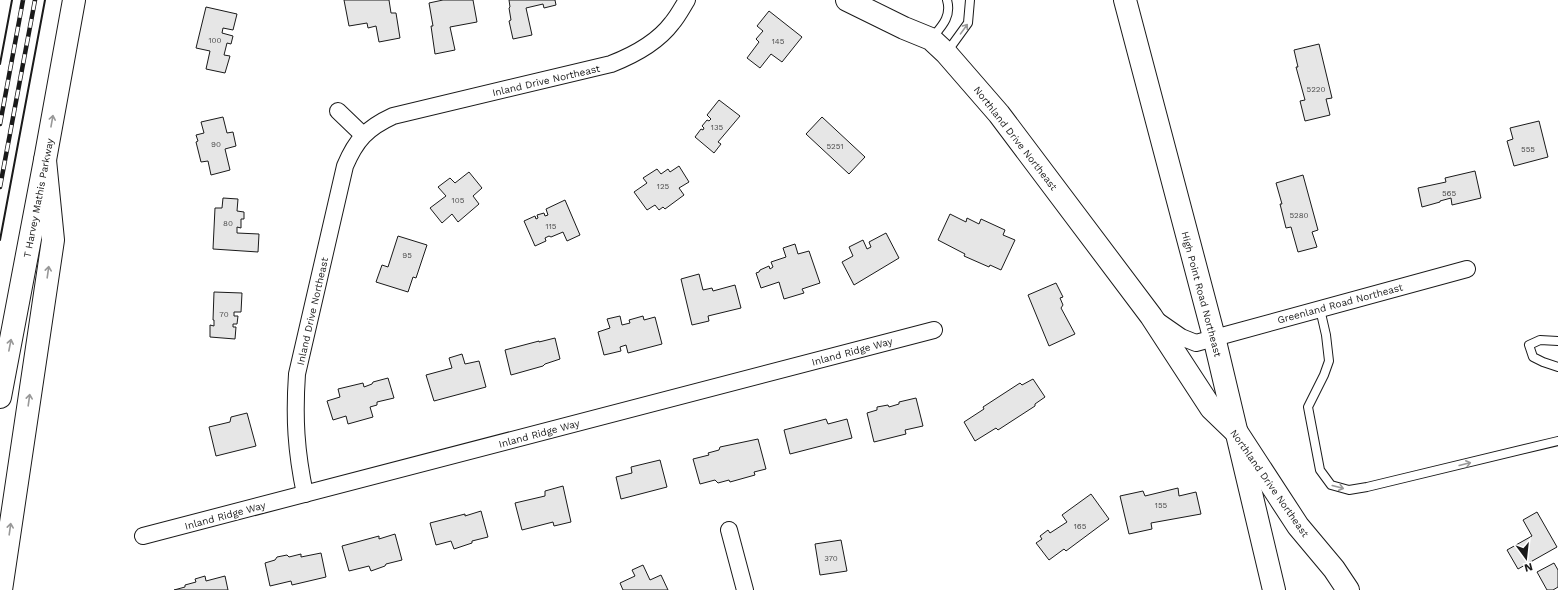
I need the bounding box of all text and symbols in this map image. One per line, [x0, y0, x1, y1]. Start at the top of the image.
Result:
one-way arrow [960, 23, 968, 34]
house number: 100 [208, 36, 222, 45]
house number: 145 [772, 37, 785, 46]
street label: Inland Drive Northeast [491, 63, 602, 98]
street label: Northland Drive Northeast [972, 84, 1060, 193]
house number: 5220 [1307, 85, 1325, 94]
one-way arrow [49, 114, 57, 127]
house number: 135 [711, 123, 724, 132]
street label: T Harvey Mathis Parkway [22, 137, 56, 259]
house number: 90 [211, 140, 221, 149]
house number: 5251 [826, 142, 844, 151]
house number: 555 [1521, 145, 1535, 154]
house number: 125 [657, 182, 670, 191]
house number: 565 [1442, 189, 1456, 198]
house number: 105 [452, 196, 465, 205]
house number: 5280 [1289, 211, 1309, 220]
house number: 80 [223, 219, 233, 228]
house number: 115 [546, 222, 557, 231]
street label: High Point Road Northeast [1179, 230, 1224, 359]
house number: 95 [402, 251, 412, 260]
street label: Inland Drive Northeast [295, 255, 330, 366]
one-way arrow [44, 266, 52, 279]
street label: Greenland Road Northeast [1276, 281, 1405, 326]
house number: 70 [219, 310, 229, 319]
street label: Inland Ridge Way [811, 335, 895, 368]
one-way arrow [6, 338, 14, 351]
one-way arrow [25, 394, 33, 407]
street label: Inland Ridge Way [498, 417, 582, 450]
street label: Northland Drive Northeast [1228, 427, 1311, 540]
one-way arrow [1458, 459, 1471, 467]
one-way arrow [1332, 484, 1345, 492]
street label: Inland Ridge Way [184, 499, 268, 532]
house number: 155 [1155, 501, 1168, 510]
house number: 165 [1074, 522, 1087, 531]
one-way arrow [6, 523, 14, 536]
north arrow [1506, 538, 1546, 578]
house number: 370 [824, 554, 838, 563]
text: N [1523, 560, 1534, 575]

